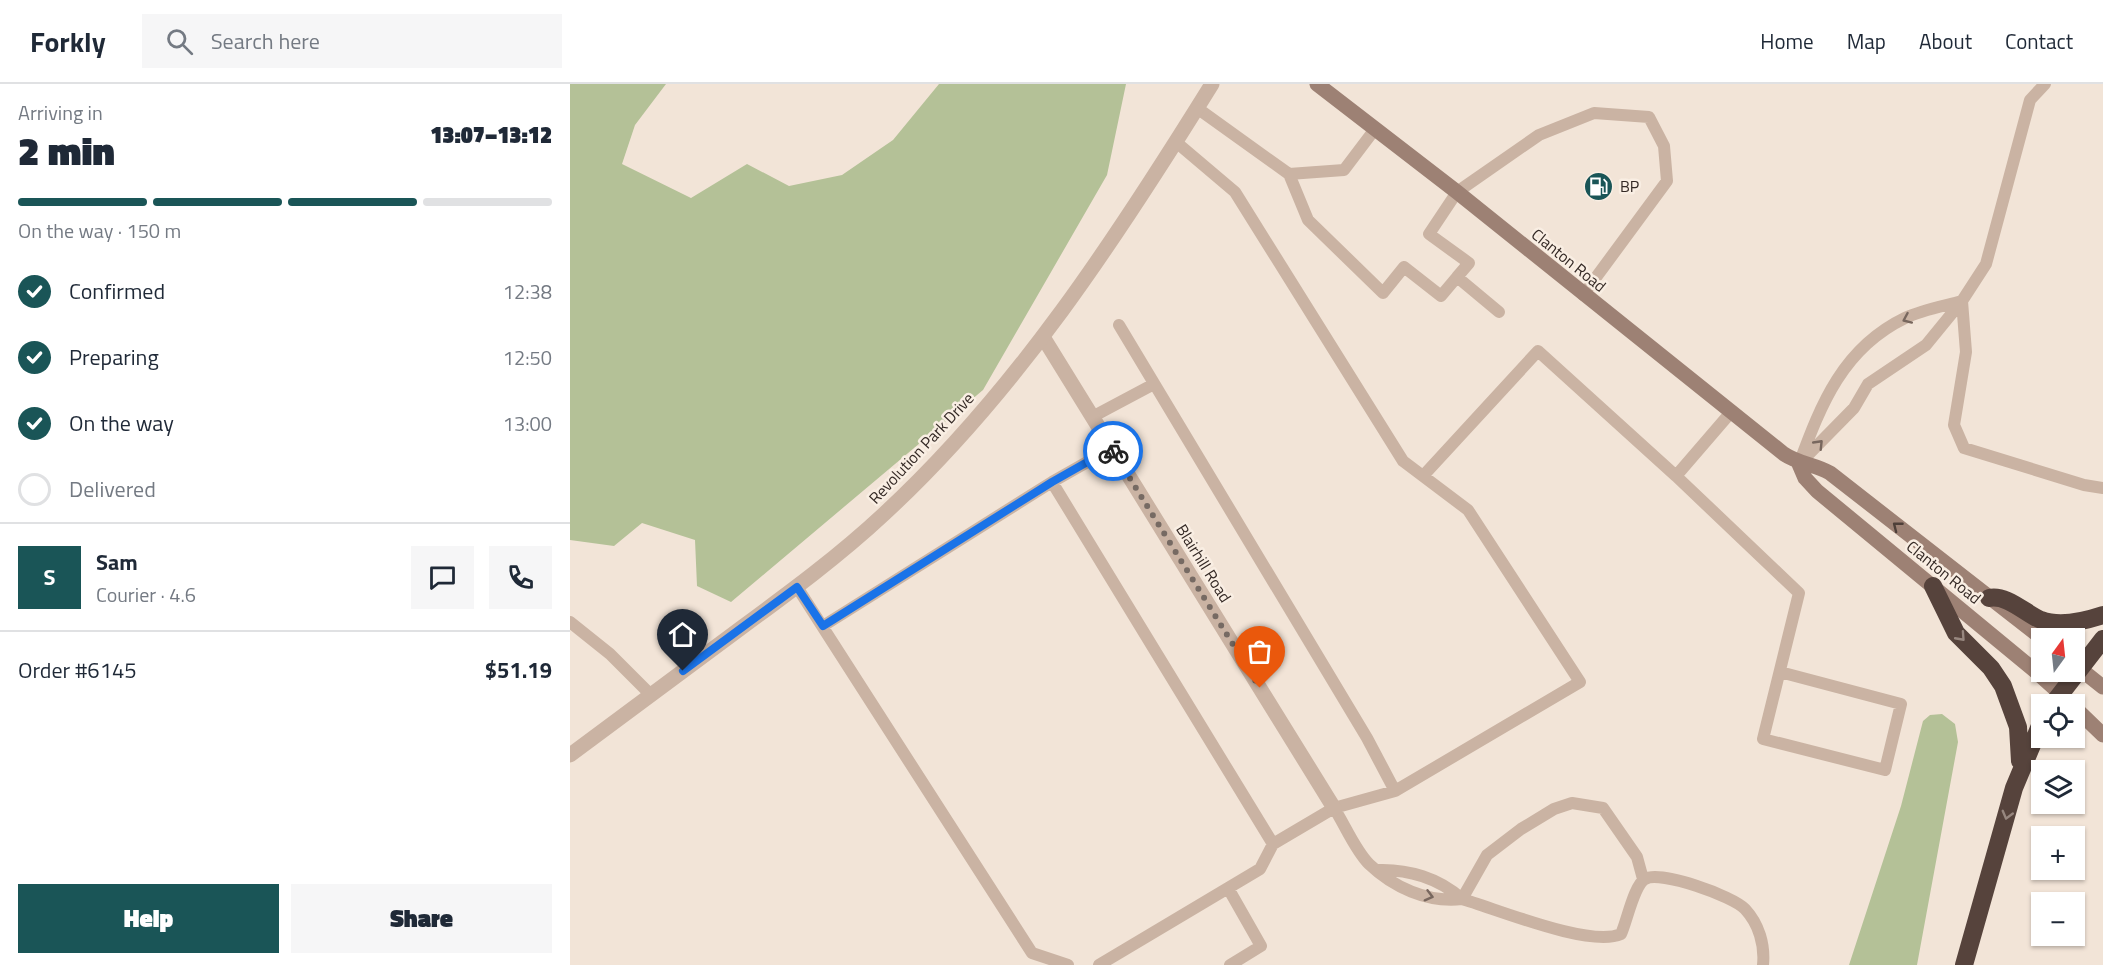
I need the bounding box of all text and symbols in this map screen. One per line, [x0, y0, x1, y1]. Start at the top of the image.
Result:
search box [142, 14, 562, 68]
text: Forkly [30, 20, 106, 63]
text: Search here [211, 24, 320, 58]
icon: search [163, 25, 196, 58]
text: Home [1760, 25, 1814, 57]
text: Map [1847, 25, 1886, 57]
text: About [1919, 25, 1972, 57]
text: Contact [2005, 25, 2073, 57]
text: Arriving in [18, 97, 103, 128]
text: 13:07–13:12 [430, 118, 552, 152]
text: 2 min [18, 121, 115, 180]
fuel station icon: BP [1583, 170, 1615, 202]
place label: BP [1620, 174, 1639, 198]
text: On the way · 150 m [18, 215, 181, 246]
street label: Clanton Road [1527, 222, 1611, 298]
text: Confirmed [69, 274, 165, 308]
icon: check [18, 275, 51, 308]
text: 12:38 [503, 276, 552, 307]
one-way arrow [1902, 312, 1913, 324]
text: Preparing [69, 340, 159, 374]
icon: check [18, 341, 51, 374]
text: 12:50 [503, 342, 552, 373]
street label: Revolution Park Drive [863, 387, 979, 509]
text: On the way [69, 406, 174, 440]
icon: check [18, 407, 51, 440]
text: 13:00 [503, 408, 552, 439]
courier [1083, 421, 1143, 481]
icon: bike [1097, 435, 1130, 468]
one-way arrow [1811, 441, 1822, 452]
text: Delivered [69, 472, 156, 506]
street label: Blairhill Road [1170, 519, 1238, 607]
one-way arrow [1893, 522, 1904, 533]
street label: Clanton Road [1902, 534, 1986, 610]
text: Sam [96, 545, 138, 579]
button: chat [411, 546, 474, 609]
button: phone [489, 546, 552, 609]
text: S [44, 560, 55, 594]
text: Courier · 4.6 [96, 579, 196, 610]
pin [657, 609, 708, 671]
icon: home [666, 618, 699, 651]
pin [1234, 626, 1285, 688]
north arrow [2031, 628, 2085, 682]
map controls [2031, 628, 2085, 946]
one-way arrow [1954, 630, 1965, 640]
icon: bag [1243, 635, 1276, 668]
text: Order #6145 [18, 653, 137, 687]
text: $51.19 [485, 653, 552, 687]
button: locate [2031, 694, 2085, 748]
button: layers [2031, 760, 2085, 814]
one-way arrow [2002, 809, 2014, 820]
button: + [2031, 826, 2085, 880]
button: Help [18, 884, 279, 953]
button: Share [291, 884, 552, 953]
one-way arrow [1424, 889, 1434, 902]
button: − [2031, 892, 2085, 946]

